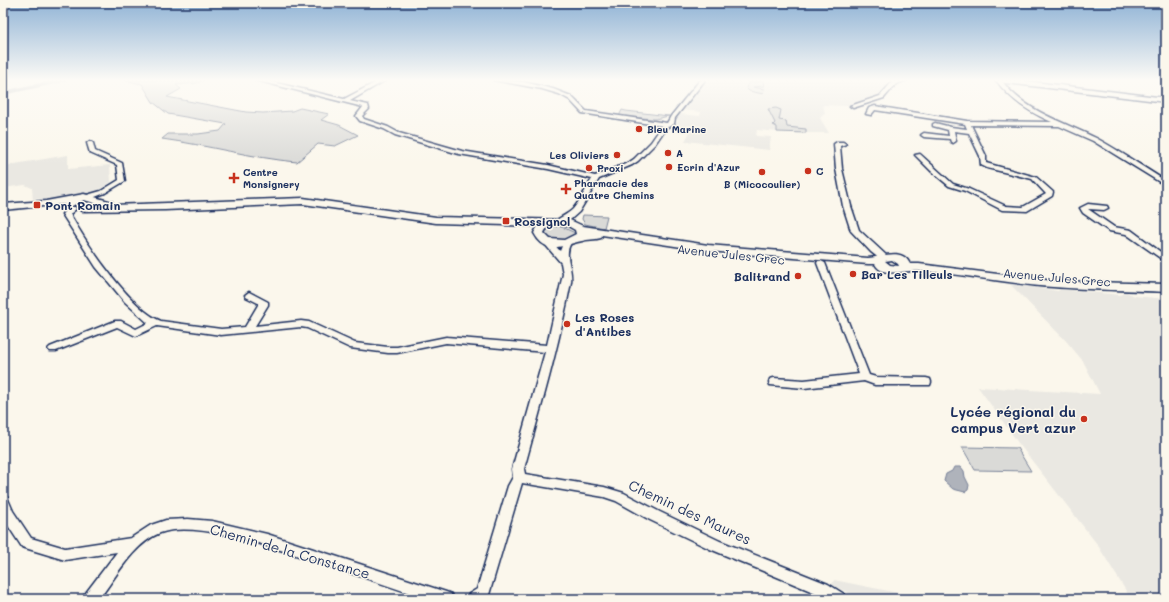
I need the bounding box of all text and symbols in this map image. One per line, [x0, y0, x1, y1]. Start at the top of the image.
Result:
place label: Bleu Marine [647, 122, 706, 136]
marker: Bleu Marine [634, 124, 644, 134]
place label: A [676, 146, 683, 160]
place label: Les Oliviers [549, 148, 609, 162]
marker: A [663, 148, 673, 158]
marker: Les Oliviers [612, 150, 622, 160]
place label: Ecrin d'Azur [677, 160, 740, 174]
place label: Proxi [597, 161, 624, 175]
marker: Ecrin d'Azur [664, 162, 674, 172]
marker: Proxi [584, 163, 594, 173]
place label: C [816, 164, 824, 178]
place label: Centre Monsignery [243, 165, 300, 191]
marker: C [803, 166, 813, 176]
marker: B (Micocoulier) [757, 167, 767, 177]
marker: Centre Monsignery [228, 172, 240, 184]
place label: Pharmacie des Quatre Chemins [574, 176, 654, 202]
place label: B (Micocoulier) [724, 177, 800, 191]
marker: Pharmacie des Quatre Chemins [561, 184, 571, 194]
place label: Pont Romain [45, 197, 121, 213]
marker: Pont Romain [32, 200, 42, 210]
place label: Rossignol [514, 213, 570, 229]
marker: Rossignol [501, 216, 511, 226]
street label: Avenue Jules Grec [676, 240, 786, 268]
street label: Avenue Jules Grec [1002, 264, 1112, 290]
place label: Bar Les Tilleuls [861, 266, 952, 282]
place label: Balitrand [734, 268, 790, 284]
marker: Bar Les Tilleuls [848, 269, 858, 279]
marker: Balitrand [793, 271, 803, 281]
place label: Les Roses d'Antibes [575, 309, 634, 339]
marker: Les Roses d'Antibes [562, 319, 572, 329]
place label: Lycée régional du campus Vert azur [950, 402, 1076, 437]
marker: Lycée régional du campus Vert azur [1079, 414, 1089, 424]
street label: Chemin des Maures [626, 475, 754, 549]
street label: Chemin de la Constance [208, 519, 372, 583]

